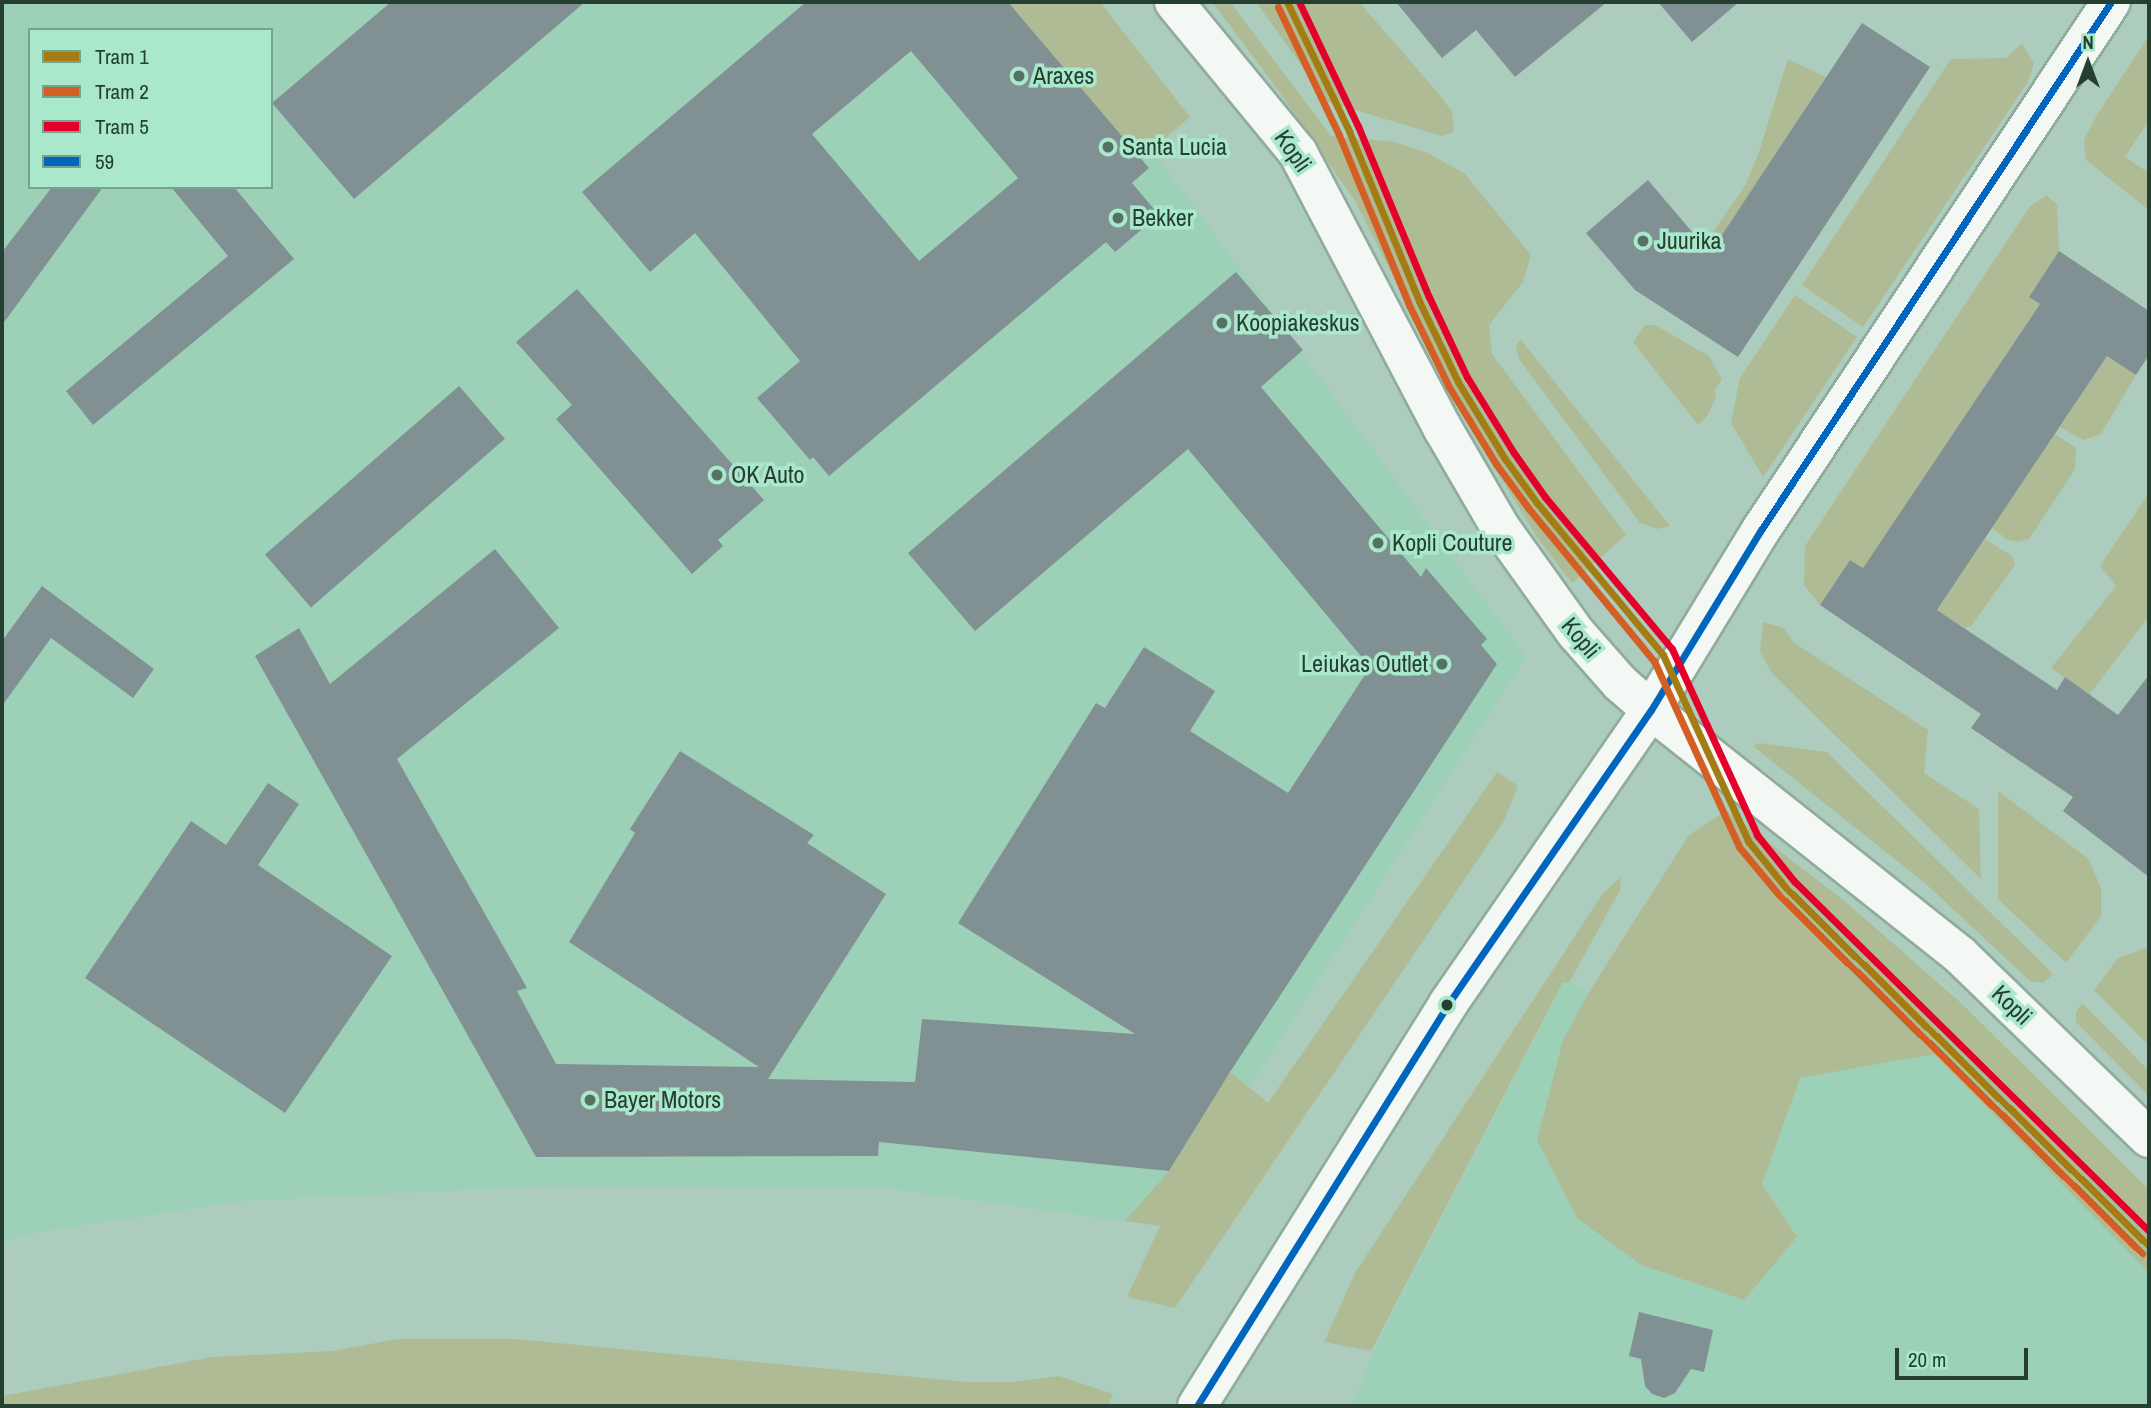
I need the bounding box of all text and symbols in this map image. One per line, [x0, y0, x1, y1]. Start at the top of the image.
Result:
legend [28, 28, 273, 189]
north arrow [2053, 28, 2123, 98]
text: N [2082, 29, 2094, 55]
text: Tram 1 [95, 42, 149, 71]
place label: Araxes [1033, 62, 1094, 90]
marker: Araxes [1011, 68, 1027, 84]
text: Tram 2 [95, 77, 149, 106]
text: Tram 5 [95, 112, 149, 141]
street label: Kopli [1268, 124, 1318, 178]
place label: Santa Lucia [1122, 133, 1227, 161]
marker: Santa Lucia [1100, 139, 1116, 155]
text: 59 [95, 147, 114, 176]
place label: Bekker [1132, 204, 1193, 232]
marker: Bekker [1110, 210, 1126, 226]
place label: Juurika [1657, 227, 1722, 255]
marker: Juurika [1635, 233, 1651, 249]
place label: Koopiakeskus [1236, 309, 1360, 337]
marker: Koopiakeskus [1214, 315, 1230, 331]
place label: OK Auto [731, 461, 805, 489]
marker: OK Auto [709, 467, 725, 483]
place label: Kopli Couture [1392, 529, 1512, 557]
marker: Kopli Couture [1370, 535, 1386, 551]
street label: Kopli [1556, 612, 1606, 664]
place label: Leiukas Outlet [1301, 650, 1428, 678]
marker: Leiukas Outlet [1434, 656, 1450, 672]
street label: Kopli [1986, 979, 2038, 1031]
unlabelled marker [1440, 998, 1454, 1012]
place label: Bayer Motors [604, 1086, 721, 1114]
marker: Bayer Motors [582, 1092, 598, 1108]
scale bar [1899, 1334, 2032, 1378]
text: 20 m [1908, 1345, 1946, 1374]

